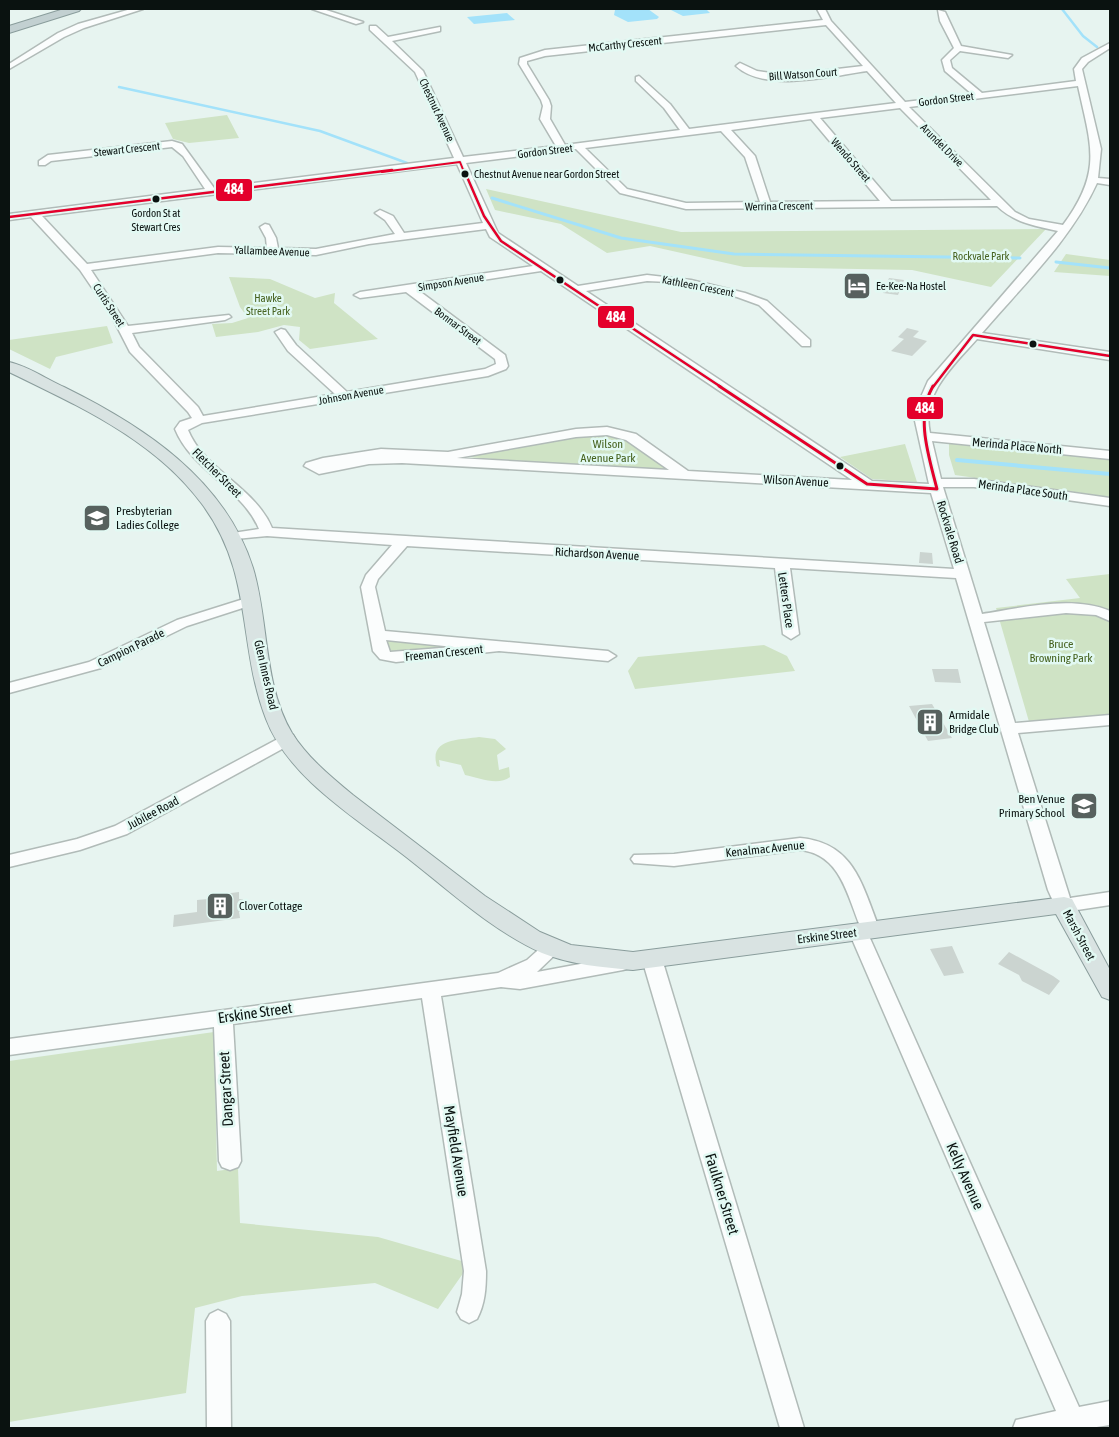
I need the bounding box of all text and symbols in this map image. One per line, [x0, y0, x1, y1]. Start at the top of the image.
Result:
street label: McCarthy Crescent [588, 34, 662, 54]
street label: Bill Watson Court [768, 66, 838, 82]
street label: Chestnut Avenue [417, 77, 457, 143]
street label: Gordon Street [918, 90, 974, 108]
street label: Arundel Drive [918, 121, 966, 169]
street label: Wendo Street [829, 136, 873, 184]
street label: Stewart Crescent [93, 140, 161, 158]
street label: Gordon Street [517, 142, 573, 160]
place label: Chestnut Avenue near Gordon Street [474, 168, 619, 180]
marker: Chestnut Avenue near Gordon Street [460, 169, 470, 179]
line badge: 484 [215, 178, 253, 202]
text: 484 [223, 181, 244, 197]
marker: Gordon St at Stewart Cres [151, 194, 161, 204]
street label: Werrina Crescent [745, 199, 813, 213]
place label: Gordon St at Stewart Cres [131, 207, 181, 233]
street label: Yallambee Avenue [234, 244, 310, 258]
park label: Rockvale Park [953, 250, 1010, 262]
street label: Simpson Avenue [417, 271, 485, 293]
hotel icon: Ee-Kee-Na Hostel [842, 271, 872, 301]
street label: Kathleen Crescent [661, 273, 735, 299]
unlabelled marker [555, 275, 565, 285]
place label: Ee-Kee-Na Hostel [876, 280, 946, 292]
street label: Curtis Street [91, 281, 127, 329]
park label: Hawke Street Park [246, 292, 290, 317]
street label: Bonnar Street [432, 305, 484, 347]
line badge: 484 [597, 305, 635, 329]
text: 484 [605, 309, 626, 325]
unlabelled marker [1028, 339, 1038, 349]
street label: Johnson Avenue [318, 383, 384, 407]
line badge: 484 [906, 396, 944, 420]
text: 484 [914, 400, 935, 416]
street label: Merinda Place North [972, 435, 1062, 457]
park label: Wilson Avenue Park [581, 437, 636, 465]
street label: Fletcher Street [189, 445, 245, 501]
unlabelled marker [835, 461, 845, 471]
street label: Wilson Avenue [763, 472, 829, 490]
street label: Merinda Place South [977, 477, 1069, 503]
street label: Rockvale Road [934, 499, 966, 565]
school or university icon: Presbyterian Ladies College [82, 503, 112, 533]
place label: Presbyterian Ladies College [116, 504, 179, 532]
street label: Richardson Avenue [554, 545, 640, 563]
street label: Letters Place [775, 571, 797, 629]
street label: Campion Parade [95, 626, 167, 670]
park label: Bruce Browning Park [1029, 637, 1093, 665]
street label: Glen Innes Road [251, 639, 281, 711]
street label: Freeman Crescent [404, 642, 484, 664]
building icon: Armidale Bridge Club [915, 707, 945, 737]
place label: Armidale Bridge Club [949, 708, 999, 736]
school or university icon: Ben Venue Primary School [1069, 791, 1099, 821]
place label: Ben Venue Primary School [999, 792, 1066, 820]
street label: Jubilee Road [125, 794, 181, 832]
street label: Kenalmac Avenue [725, 838, 805, 860]
building icon: Clover Cottage [205, 891, 235, 921]
place label: Clover Cottage [239, 899, 302, 913]
street label: Marsh Street [1060, 907, 1098, 963]
street label: Erskine Street [796, 925, 858, 947]
street label: Erskine Street [217, 999, 293, 1026]
street label: Dangar Street [215, 1051, 236, 1127]
street label: Mayfield Avenue [441, 1104, 472, 1198]
street label: Kelly Avenue [943, 1140, 988, 1212]
street label: Faulkner Street [702, 1151, 743, 1237]

